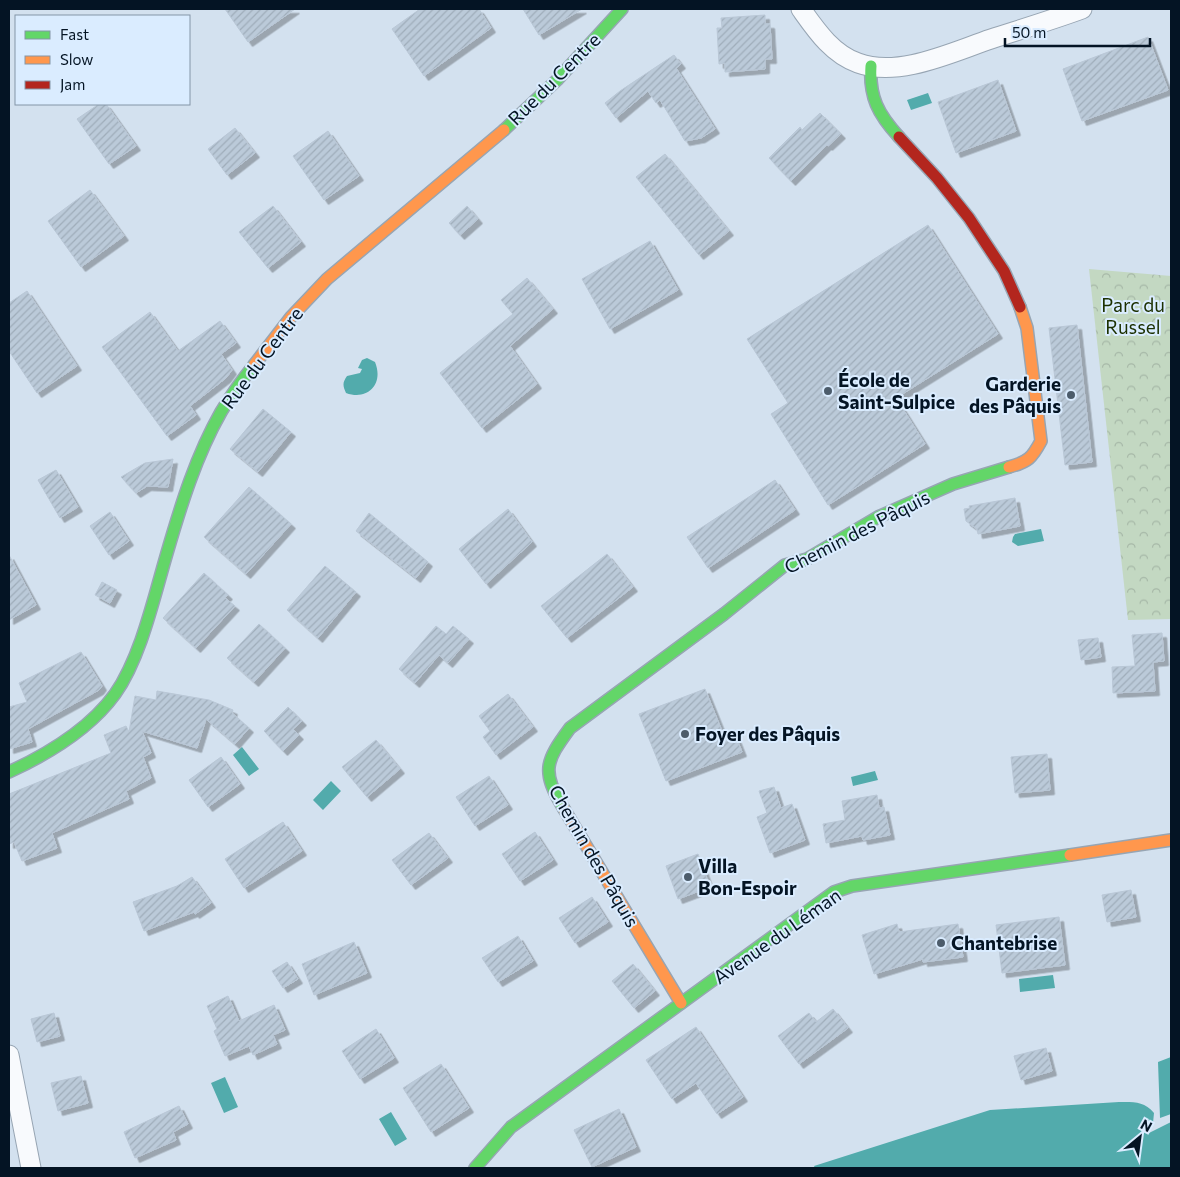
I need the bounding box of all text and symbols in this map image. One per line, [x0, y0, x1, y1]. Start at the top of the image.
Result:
legend [15, 15, 190, 105]
scale bar [1005, 15, 1150, 47]
text: 50 m [1012, 23, 1046, 41]
text: Fast [60, 25, 89, 43]
street label: Rue du Centre [503, 28, 605, 130]
text: Slow [60, 50, 93, 68]
text: Jam [60, 75, 85, 93]
park label: Parc du Russel [1101, 293, 1165, 338]
street label: Rue du Centre [216, 302, 307, 413]
place label: École de Saint-Sulpice [838, 368, 955, 413]
place label: Garderie des Pâquis [969, 372, 1061, 417]
marker: École de Saint-Sulpice [822, 385, 834, 397]
marker: Garderie des Pâquis [1065, 389, 1077, 401]
street label: Chemin des Pâquis [780, 485, 933, 578]
place label: Foyer des Pâquis [695, 722, 840, 745]
marker: Foyer des Pâquis [679, 728, 691, 740]
street label: Chemin des Pâquis [544, 781, 644, 931]
place label: Villa Bon-Espoir [698, 854, 797, 899]
marker: Villa Bon-Espoir [682, 871, 694, 883]
street label: Avenue du Léman [708, 883, 845, 988]
place label: Chantebrise [951, 931, 1057, 954]
marker: Chantebrise [935, 937, 947, 949]
north arrow [1115, 1112, 1165, 1162]
text: N [1138, 1115, 1155, 1135]

